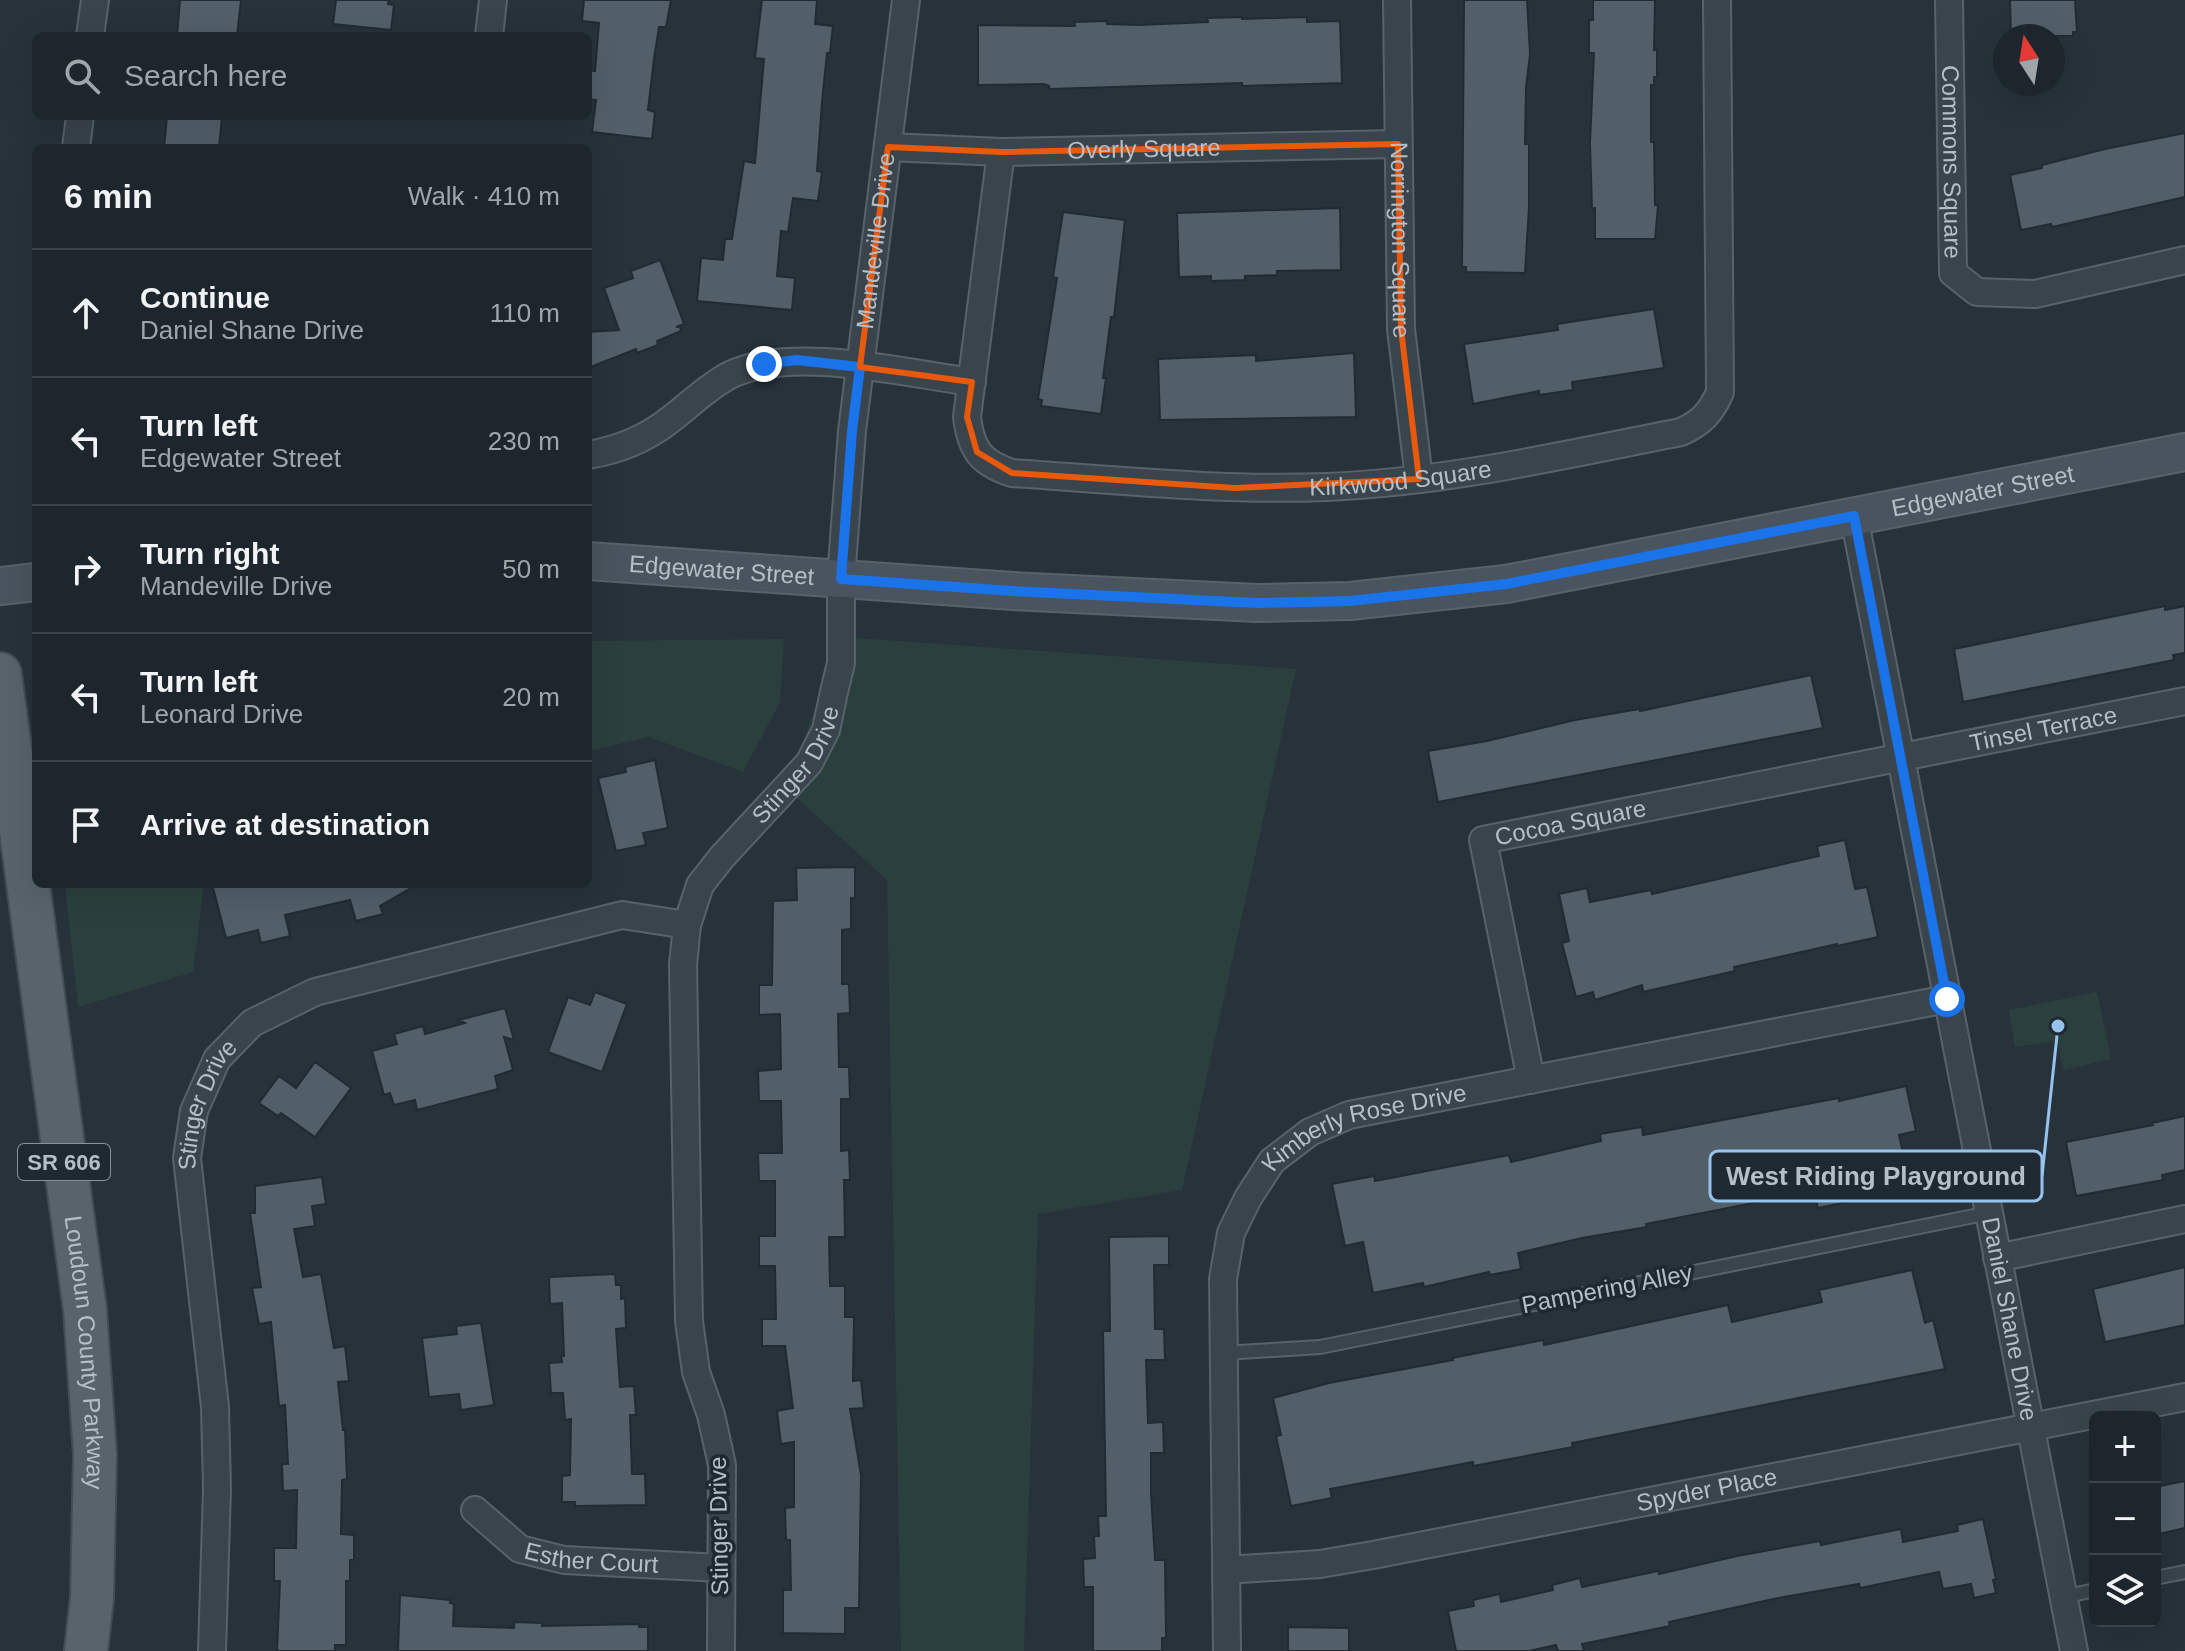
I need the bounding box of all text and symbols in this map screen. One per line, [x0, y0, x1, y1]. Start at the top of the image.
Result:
north arrow [1993, 24, 2065, 96]
search box [32, 32, 592, 120]
icon: search [60, 54, 104, 98]
text: Search here [124, 59, 287, 92]
street label: Commons Square [1937, 65, 1967, 259]
street label: Overly Square [1067, 134, 1221, 164]
street label: Norrington Square [1386, 142, 1416, 340]
street label: Mandeville Drive [851, 151, 900, 331]
text: 6 min [64, 177, 153, 215]
text: Walk · 410 m [408, 181, 560, 211]
text: Continue [140, 281, 270, 314]
icon: ahead [64, 291, 108, 335]
text: 110 m [490, 298, 560, 328]
text: Daniel Shane Drive [140, 315, 364, 345]
route end [746, 346, 782, 382]
text: Turn left [140, 409, 258, 442]
icon: left [64, 419, 108, 463]
text: 230 m [488, 426, 560, 456]
text: Edgewater Street [140, 443, 341, 473]
street label: Kirkwood Square [1309, 455, 1493, 501]
street label: Edgewater Street [1889, 460, 2077, 522]
text: Turn right [140, 537, 279, 570]
icon: right [64, 547, 108, 591]
street label: Edgewater Street [628, 550, 816, 590]
text: 50 m [502, 554, 560, 584]
text: Mandeville Drive [140, 571, 332, 601]
text: Turn left [140, 665, 258, 698]
icon: left [64, 675, 108, 719]
text: 20 m [502, 682, 560, 712]
text: Leonard Drive [140, 699, 303, 729]
street label: Tinsel Terrace [1967, 701, 2119, 756]
street label: Stinger Drive [746, 704, 844, 829]
street label: Cocoa Square [1493, 794, 1648, 850]
icon: arrive [64, 803, 108, 847]
text: Arrive at destination [140, 808, 430, 841]
route start [1929, 981, 1965, 1017]
street label: Stinger Drive [173, 1033, 242, 1172]
street label: Kimberly Rose Drive [1255, 1079, 1469, 1176]
road number: SR 606 [18, 1144, 110, 1180]
callout: West Riding Playground [1710, 1151, 2042, 1201]
text: West Riding Playground [1726, 1161, 2026, 1191]
street label: Loudoun County Parkway [60, 1214, 109, 1490]
street label: Daniel Shane Drive [1977, 1215, 2043, 1423]
street label: Pampering Alley [1519, 1259, 1695, 1318]
map controls [2089, 1411, 2161, 1627]
button: + [2089, 1411, 2161, 1483]
street label: Stinger Drive [704, 1456, 733, 1596]
street label: Spyder Place [1634, 1463, 1779, 1516]
button: − [2089, 1483, 2161, 1555]
street label: Esther Court [522, 1537, 659, 1578]
button: layers [2089, 1555, 2161, 1627]

